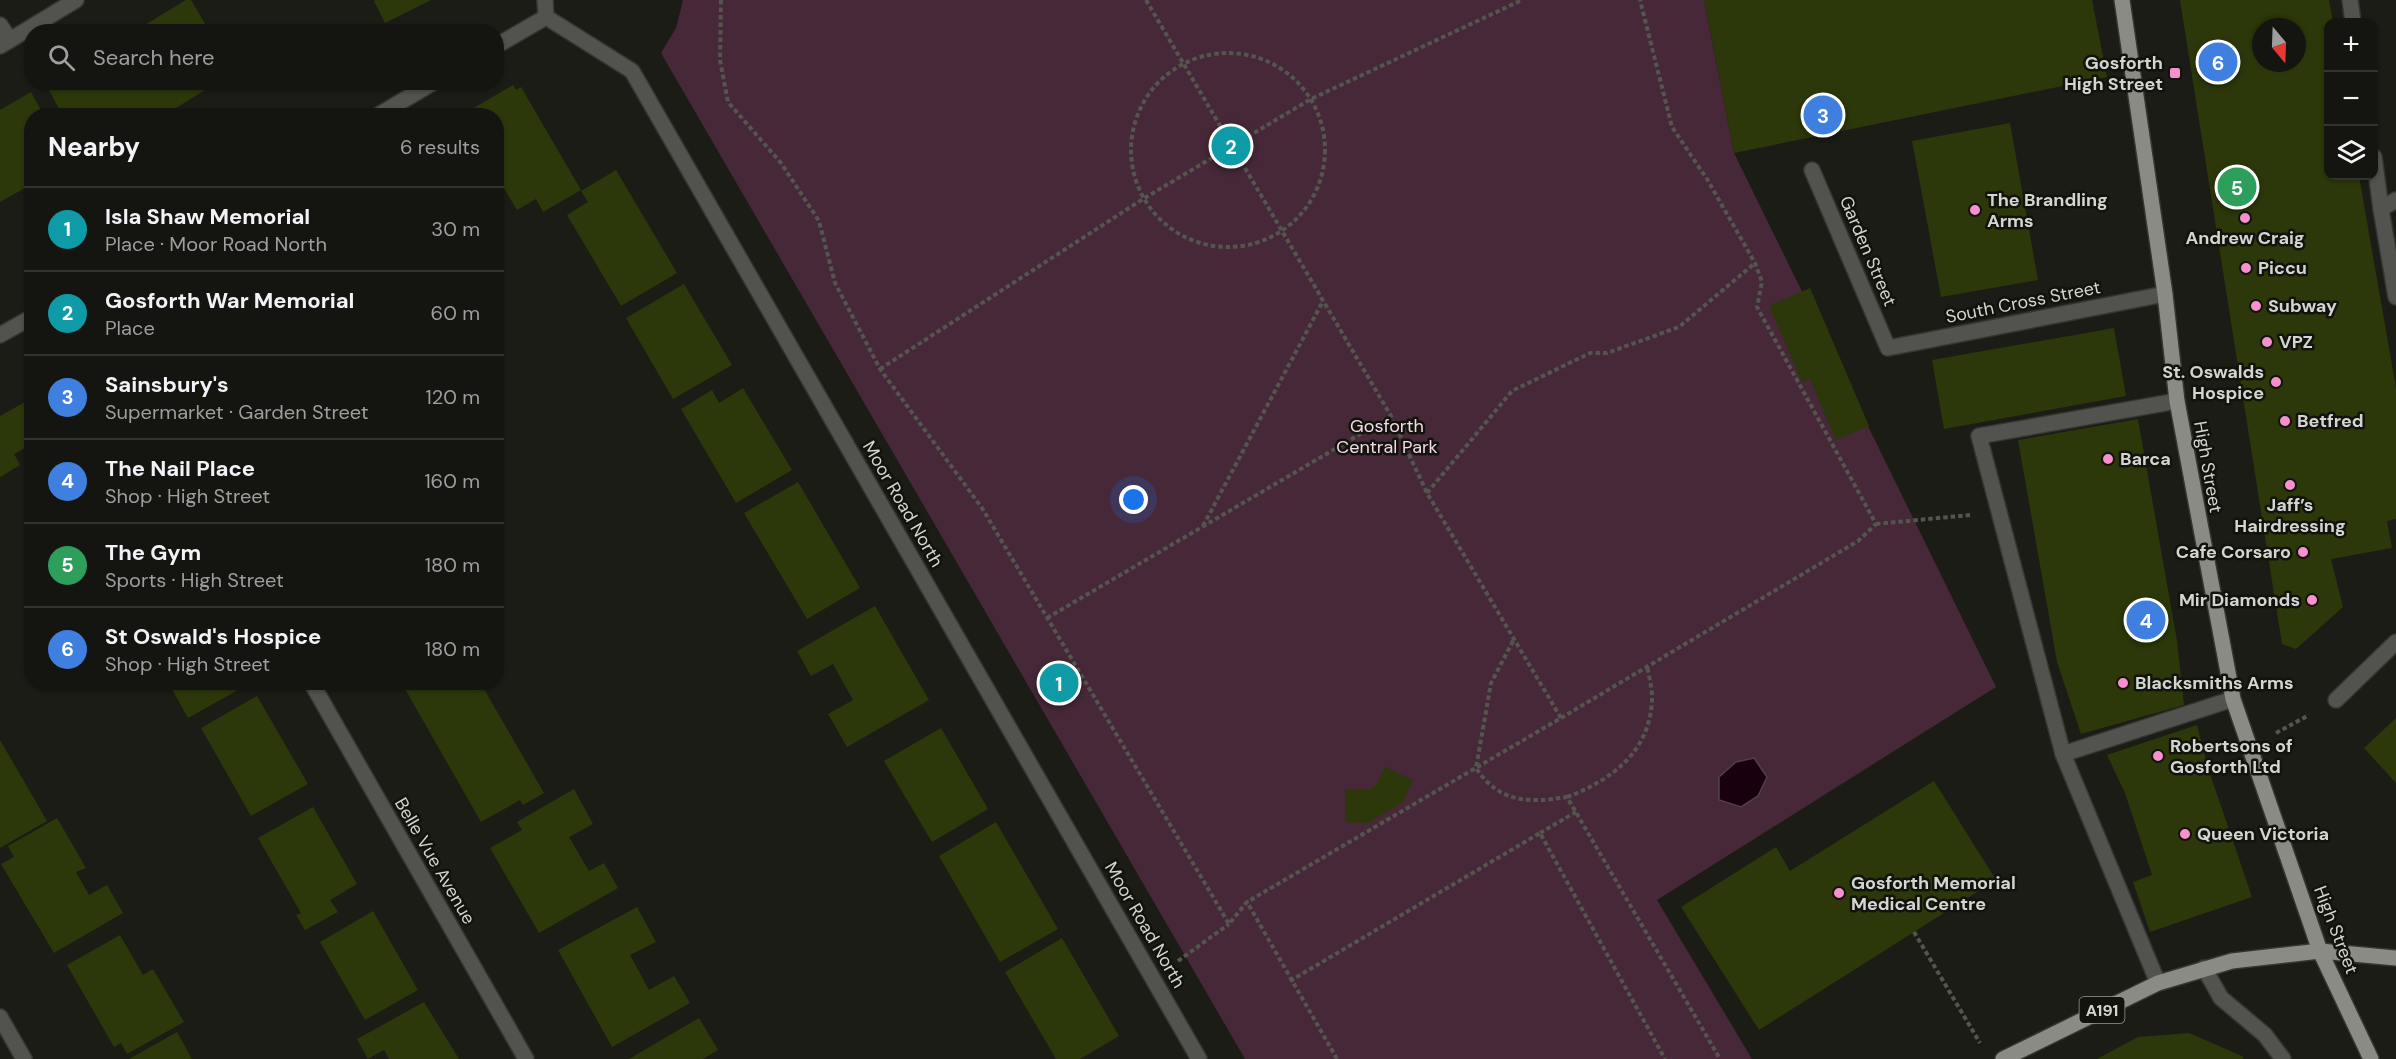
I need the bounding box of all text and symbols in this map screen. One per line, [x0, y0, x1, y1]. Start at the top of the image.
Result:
north arrow [2252, 18, 2306, 72]
map controls [2324, 18, 2378, 180]
button: + [2324, 18, 2378, 72]
search box [24, 24, 504, 90]
pin: 6 [2198, 40, 2238, 84]
icon: search [45, 41, 78, 74]
text: Search here [93, 43, 214, 72]
place label: Gosforth High Street [2064, 51, 2163, 96]
marker: Gosforth High Street [2168, 66, 2182, 80]
button: − [2324, 72, 2378, 126]
pin: 3 [1804, 92, 1842, 138]
pin: 2 [1212, 124, 1250, 168]
button: layers [2324, 126, 2378, 180]
text: Nearby [48, 130, 140, 164]
text: 6 results [400, 134, 480, 160]
pin: 5 [2218, 164, 2256, 210]
place label: The Brandling Arms [1987, 188, 2108, 233]
street label: Garden Street [1834, 192, 1902, 310]
text: Isla Shaw Memorial [105, 202, 310, 231]
marker: The Brandling Arms [1968, 203, 1982, 217]
marker: Andrew Craig [2238, 211, 2252, 225]
text: 1 [64, 216, 71, 242]
text: 30 m [431, 216, 480, 242]
place label: Andrew Craig [2185, 226, 2305, 250]
text: Place · Moor Road North [105, 231, 327, 257]
place label: Piccu [2258, 256, 2307, 280]
marker: Piccu [2239, 261, 2253, 275]
street label: South Cross Street [1943, 275, 2103, 329]
text: Gosforth War Memorial [105, 286, 354, 315]
place label: Subway [2268, 294, 2337, 318]
marker: Subway [2249, 299, 2263, 313]
text: 2 [62, 300, 73, 326]
text: 60 m [431, 300, 480, 326]
text: Place [105, 315, 155, 341]
place label: VPZ [2279, 330, 2313, 354]
marker: VPZ [2260, 335, 2274, 349]
place label: St. Oswalds Hospice [2162, 360, 2264, 405]
text: Sainsbury's [105, 370, 229, 399]
marker: St. Oswalds Hospice [2269, 375, 2283, 389]
text: 3 [61, 384, 74, 410]
text: 120 m [426, 384, 480, 410]
text: Supermarket · Garden Street [105, 399, 369, 425]
place label: Betfred [2297, 409, 2364, 433]
park label: Gosforth Central Park [1336, 414, 1438, 459]
marker: Betfred [2278, 414, 2292, 428]
street label: High Street [2188, 419, 2228, 515]
street label: Moor Road North [857, 437, 949, 571]
place label: Barca [2120, 447, 2171, 471]
marker: Barca [2101, 452, 2115, 466]
text: The Nail Place [105, 454, 255, 483]
text: 4 [61, 468, 74, 494]
text: 160 m [424, 468, 480, 494]
marker: Jaff’s Hairdressing [2283, 478, 2297, 492]
text: Shop · High Street [105, 483, 270, 509]
your location [1119, 485, 1148, 514]
place label: Jaff’s Hairdressing [2234, 493, 2346, 538]
text: The Gym [105, 538, 201, 567]
place label: Cafe Corsaro [2176, 540, 2291, 564]
marker: Cafe Corsaro [2296, 545, 2310, 559]
text: 5 [61, 552, 74, 578]
text: 180 m [425, 552, 480, 578]
text: Sports · High Street [105, 567, 284, 593]
place label: Mir Diamonds [2179, 588, 2300, 612]
marker: Mir Diamonds [2305, 593, 2319, 607]
pin: 4 [2126, 598, 2166, 642]
text: St Oswald's Hospice [105, 622, 321, 651]
text: 6 [61, 636, 74, 662]
text: 180 m [425, 636, 480, 662]
text: Shop · High Street [105, 651, 270, 677]
pin: 1 [1040, 660, 1078, 706]
place label: Blacksmiths Arms [2135, 671, 2294, 695]
marker: Blacksmiths Arms [2116, 676, 2130, 690]
place label: Robertsons of Gosforth Ltd [2170, 734, 2293, 779]
marker: Robertsons of Gosforth Ltd [2151, 749, 2165, 763]
street label: Belle Vue Avenue [389, 793, 481, 929]
place label: Queen Victoria [2197, 822, 2329, 846]
marker: Queen Victoria [2178, 827, 2192, 841]
street label: Moor Road North [1099, 858, 1191, 992]
place label: Gosforth Memorial Medical Centre [1851, 871, 2016, 916]
street label: High Street [2308, 882, 2364, 978]
marker: Gosforth Memorial Medical Centre [1832, 886, 1846, 900]
road number: A191 [2080, 997, 2124, 1023]

